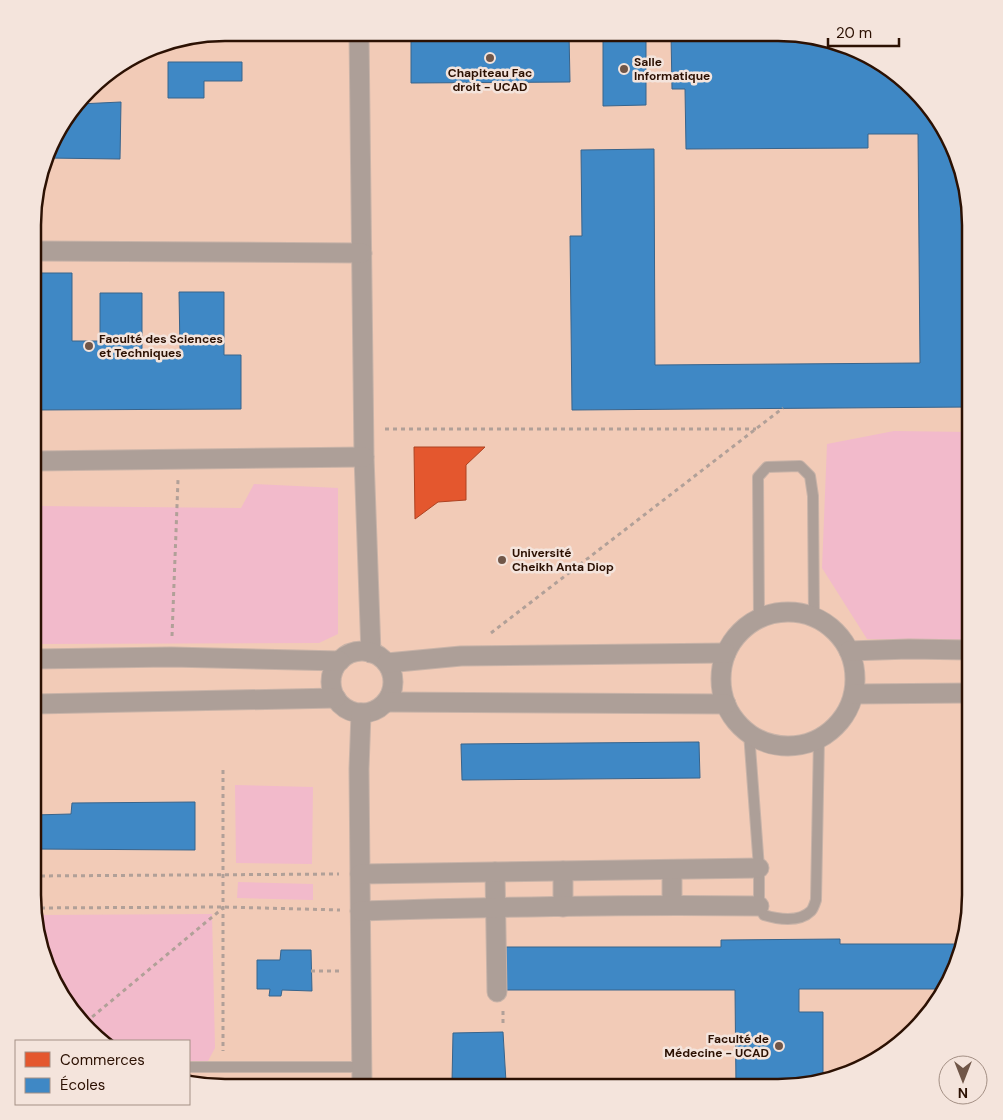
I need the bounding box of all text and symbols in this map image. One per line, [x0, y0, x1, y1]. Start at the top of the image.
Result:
scale bar [828, 15, 899, 47]
text: 20 m [836, 23, 872, 43]
marker: Chapiteau Fac droit - UCAD [484, 52, 496, 64]
place label: Salle Informatique [634, 54, 710, 84]
marker: Salle Informatique [618, 63, 630, 75]
place label: Chapiteau Fac droit - UCAD [448, 65, 532, 95]
place label: Faculté des Sciences et Techniques [99, 331, 223, 361]
marker: Faculté des Sciences et Techniques [83, 340, 95, 352]
place label: Université Cheikh Anta Diop [512, 545, 614, 575]
marker: Université Cheikh Anta Diop [496, 554, 508, 566]
place label: Faculté de Médecine - UCAD [664, 1031, 769, 1061]
legend [15, 1040, 190, 1105]
marker: Faculté de Médecine - UCAD [773, 1040, 785, 1052]
text: Commerces [60, 1050, 145, 1070]
north arrow [938, 1055, 988, 1105]
text: Écoles [60, 1075, 105, 1095]
text: N [958, 1084, 968, 1102]

